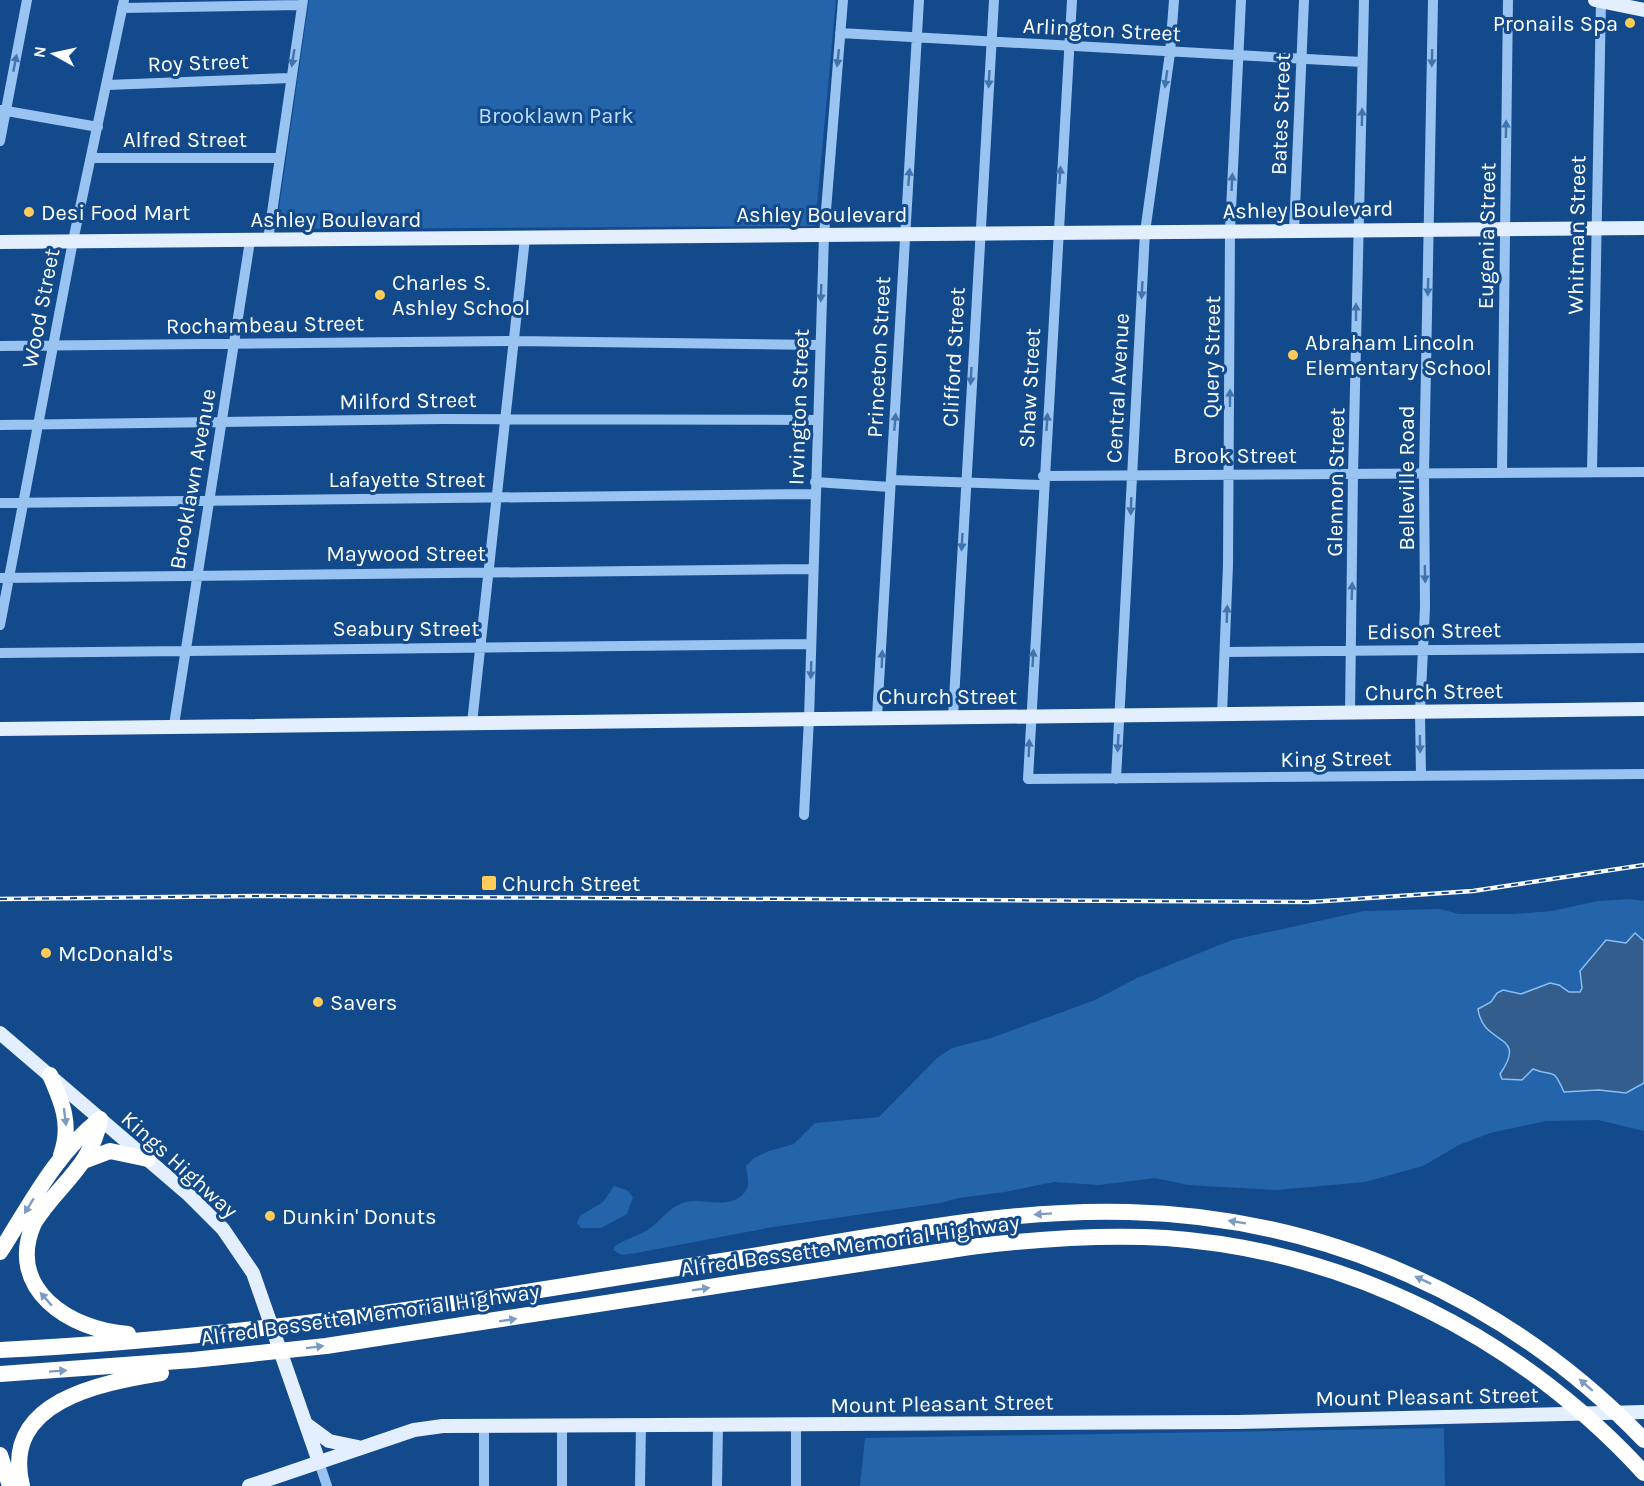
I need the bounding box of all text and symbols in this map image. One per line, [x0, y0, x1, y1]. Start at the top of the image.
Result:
place label: Pronails Spa [1493, 11, 1618, 37]
street label: Arlington Street [1022, 13, 1182, 47]
marker: Pronails Spa [1623, 16, 1637, 30]
north arrow [24, 24, 84, 84]
text: N [29, 45, 50, 59]
street label: Roy Street [147, 48, 249, 78]
one-way arrow [288, 48, 297, 67]
one-way arrow [833, 49, 843, 68]
one-way arrow [1428, 49, 1437, 68]
street label: Bates Street [1266, 52, 1296, 176]
one-way arrow [11, 53, 20, 72]
one-way arrow [985, 70, 994, 89]
one-way arrow [1162, 70, 1171, 89]
park label: Brooklawn Park [478, 103, 634, 129]
one-way arrow [1357, 108, 1366, 127]
one-way arrow [1502, 119, 1511, 138]
street label: Alfred Street [123, 127, 247, 153]
street label: Whitman Street [1563, 155, 1591, 315]
street label: Eugenia Street [1473, 162, 1501, 310]
one-way arrow [1056, 166, 1065, 185]
one-way arrow [904, 167, 914, 186]
one-way arrow [1228, 172, 1237, 191]
street label: Ashley Boulevard [1222, 196, 1394, 224]
place label: Desi Food Mart [41, 200, 190, 226]
street label: Ashley Boulevard [736, 202, 908, 228]
marker: Desi Food Mart [22, 205, 36, 219]
street label: Ashley Boulevard [250, 207, 422, 233]
street label: Wood Street [17, 246, 65, 370]
place label: Charles S. Ashley School [392, 270, 531, 321]
street label: Princeton Street [862, 276, 896, 439]
one-way arrow [1423, 278, 1433, 297]
one-way arrow [1138, 281, 1147, 300]
one-way arrow [817, 283, 826, 302]
street label: Clifford Street [937, 287, 971, 428]
marker: Charles S. Ashley School [373, 288, 387, 302]
street label: Query Street [1198, 295, 1226, 419]
one-way arrow [1351, 303, 1361, 322]
street label: Rochambeau Street [166, 310, 364, 340]
street label: Central Avenue [1101, 312, 1135, 464]
street label: Shaw Street [1014, 327, 1046, 449]
street label: Irvington Street [783, 328, 815, 486]
place label: Abraham Lincoln Elementary School [1305, 330, 1492, 381]
marker: Abraham Lincoln Elementary School [1286, 348, 1300, 362]
one-way arrow [967, 367, 976, 386]
street label: Brooklawn Avenue [164, 387, 222, 572]
street label: Milford Street [339, 387, 477, 415]
one-way arrow [1225, 388, 1235, 407]
street label: Belleville Road [1394, 405, 1420, 551]
street label: Glennon Street [1322, 407, 1350, 557]
one-way arrow [1042, 412, 1052, 431]
one-way arrow [890, 413, 899, 432]
street label: Brook Street [1173, 443, 1297, 469]
street label: Lafayette Street [328, 467, 486, 493]
one-way arrow [1126, 497, 1135, 516]
one-way arrow [957, 532, 967, 551]
street label: Maywood Street [326, 541, 486, 567]
one-way arrow [1420, 564, 1429, 583]
one-way arrow [1348, 582, 1357, 601]
one-way arrow [1222, 604, 1231, 623]
street label: Seabury Street [333, 616, 479, 642]
street label: Edison Street [1367, 617, 1501, 645]
one-way arrow [1029, 649, 1038, 668]
one-way arrow [877, 650, 886, 669]
one-way arrow [806, 660, 815, 679]
street label: Church Street [1365, 678, 1503, 706]
street label: Church Street [879, 684, 1017, 710]
one-way arrow [1113, 733, 1122, 752]
one-way arrow [1416, 735, 1425, 754]
one-way arrow [1024, 738, 1033, 757]
street label: King Street [1280, 745, 1392, 773]
place label: Church Street [502, 871, 640, 897]
marker: Church Street [480, 874, 498, 892]
place label: McDonald's [58, 941, 174, 967]
marker: McDonald's [39, 946, 53, 960]
place label: Savers [330, 990, 397, 1016]
marker: Savers [311, 995, 325, 1009]
street label: Kings Highway [116, 1106, 243, 1224]
one-way arrow [60, 1107, 70, 1126]
one-way arrow [24, 1198, 35, 1214]
place label: Dunkin' Donuts [282, 1204, 437, 1230]
marker: Dunkin' Donuts [263, 1209, 277, 1223]
street label: Alfred Bessette Memorial Highway [679, 1209, 1021, 1283]
one-way arrow [1033, 1210, 1052, 1219]
one-way arrow [1228, 1218, 1247, 1227]
one-way arrow [1414, 1275, 1431, 1284]
street label: Alfred Bessette Memorial Highway [199, 1278, 541, 1352]
one-way arrow [691, 1284, 710, 1293]
one-way arrow [40, 1292, 53, 1307]
one-way arrow [499, 1315, 518, 1324]
one-way arrow [306, 1343, 325, 1352]
one-way arrow [49, 1366, 68, 1376]
one-way arrow [1578, 1379, 1594, 1392]
street label: Mount Pleasant Street [1315, 1382, 1539, 1412]
street label: Mount Pleasant Street [830, 1389, 1054, 1419]

